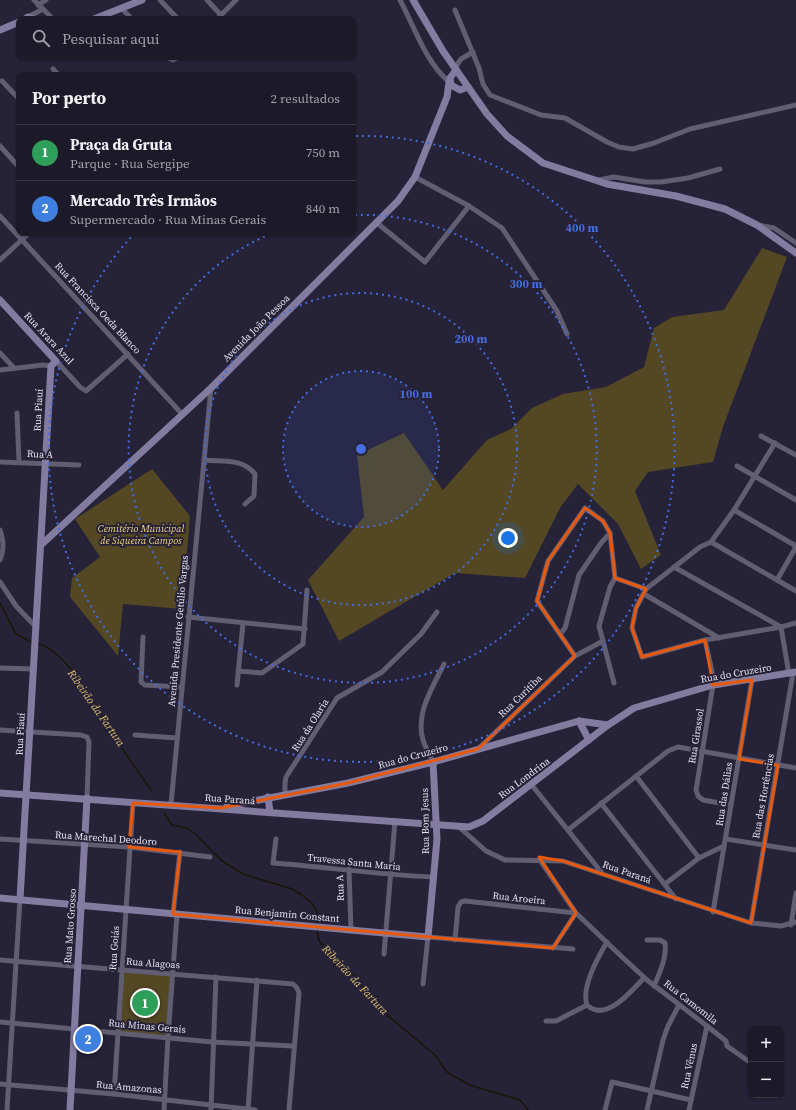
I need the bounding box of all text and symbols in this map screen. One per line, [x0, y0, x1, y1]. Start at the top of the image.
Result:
search box [16, 16, 356, 60]
icon: search [30, 27, 52, 49]
text: Pesquisar aqui [62, 28, 159, 49]
text: Por perto [32, 86, 106, 110]
text: 2 resultados [270, 90, 340, 107]
text: Praça da Gruta [70, 134, 172, 155]
text: 1 [41, 144, 49, 161]
text: 750 m [306, 144, 340, 161]
text: Parque · Rua Sergipe [70, 155, 190, 172]
text: Mercado Três Irmãos [70, 190, 217, 211]
text: 2 [41, 200, 49, 217]
text: 840 m [306, 200, 340, 217]
text: Supermercado · Rua Minas Gerais [70, 211, 266, 228]
text: 400 m [566, 220, 599, 236]
street label: Rua Francisca Oeda Blanco [52, 259, 144, 357]
text: 300 m [510, 276, 543, 292]
street label: Avenida João Pessoa [220, 291, 293, 364]
street label: Rua Arara Azul [21, 309, 77, 367]
text: 200 m [455, 331, 488, 347]
text: 100 m [400, 386, 433, 402]
street label: Rua Piauí [30, 388, 46, 432]
centre of rings [354, 442, 368, 456]
street label: Rua A [27, 447, 54, 461]
park label: Cemitério Municipal de Siqueira Campos [98, 522, 184, 547]
your location [498, 528, 518, 548]
street label: Avenida Presidente Getúlio Vargas [165, 555, 191, 707]
street label: Rua do Cruzeiro [700, 660, 773, 686]
water label: Ribeirão da Fartura [63, 666, 128, 750]
street label: Rua Curitiba [495, 671, 545, 720]
street label: Rua da Olaria [289, 695, 332, 754]
street label: Rua Girassol [685, 707, 707, 765]
street label: Rua Piauí [12, 712, 28, 756]
street label: Rua do Cruzeiro [377, 740, 450, 772]
street label: Rua das Hortências [749, 752, 777, 840]
street label: Rua Londrina [496, 754, 553, 802]
street label: Rua das Dálias [713, 761, 735, 827]
street label: Rua Bom Jesus [418, 788, 432, 854]
street label: Rua Paraná [204, 791, 257, 807]
street label: Rua Marechal Deodoro [54, 828, 158, 848]
street label: Travessa Santa Maria [307, 851, 402, 873]
street label: Rua Paraná [601, 858, 654, 887]
street label: Rua A [333, 874, 347, 901]
street label: Rua Mato Grosso [61, 888, 79, 964]
street label: Rua Aroeira [492, 889, 547, 907]
street label: Rua Benjamin Constant [234, 903, 341, 925]
street label: Rua Goiás [106, 925, 122, 971]
water label: Ribeirão da Fartura [318, 941, 392, 1018]
street label: Rua Alagoas [126, 955, 180, 971]
street label: Rua Camomila [661, 977, 722, 1028]
pin: 1 [132, 988, 158, 1018]
street label: Rua Minas Gerais [108, 1016, 186, 1036]
pin: 2 [75, 1024, 101, 1054]
map controls [748, 1026, 784, 1098]
button: + [748, 1026, 784, 1062]
street label: Rua Vênus [678, 1042, 700, 1090]
button: − [748, 1062, 784, 1098]
street label: Rua Amazonas [96, 1078, 162, 1096]

